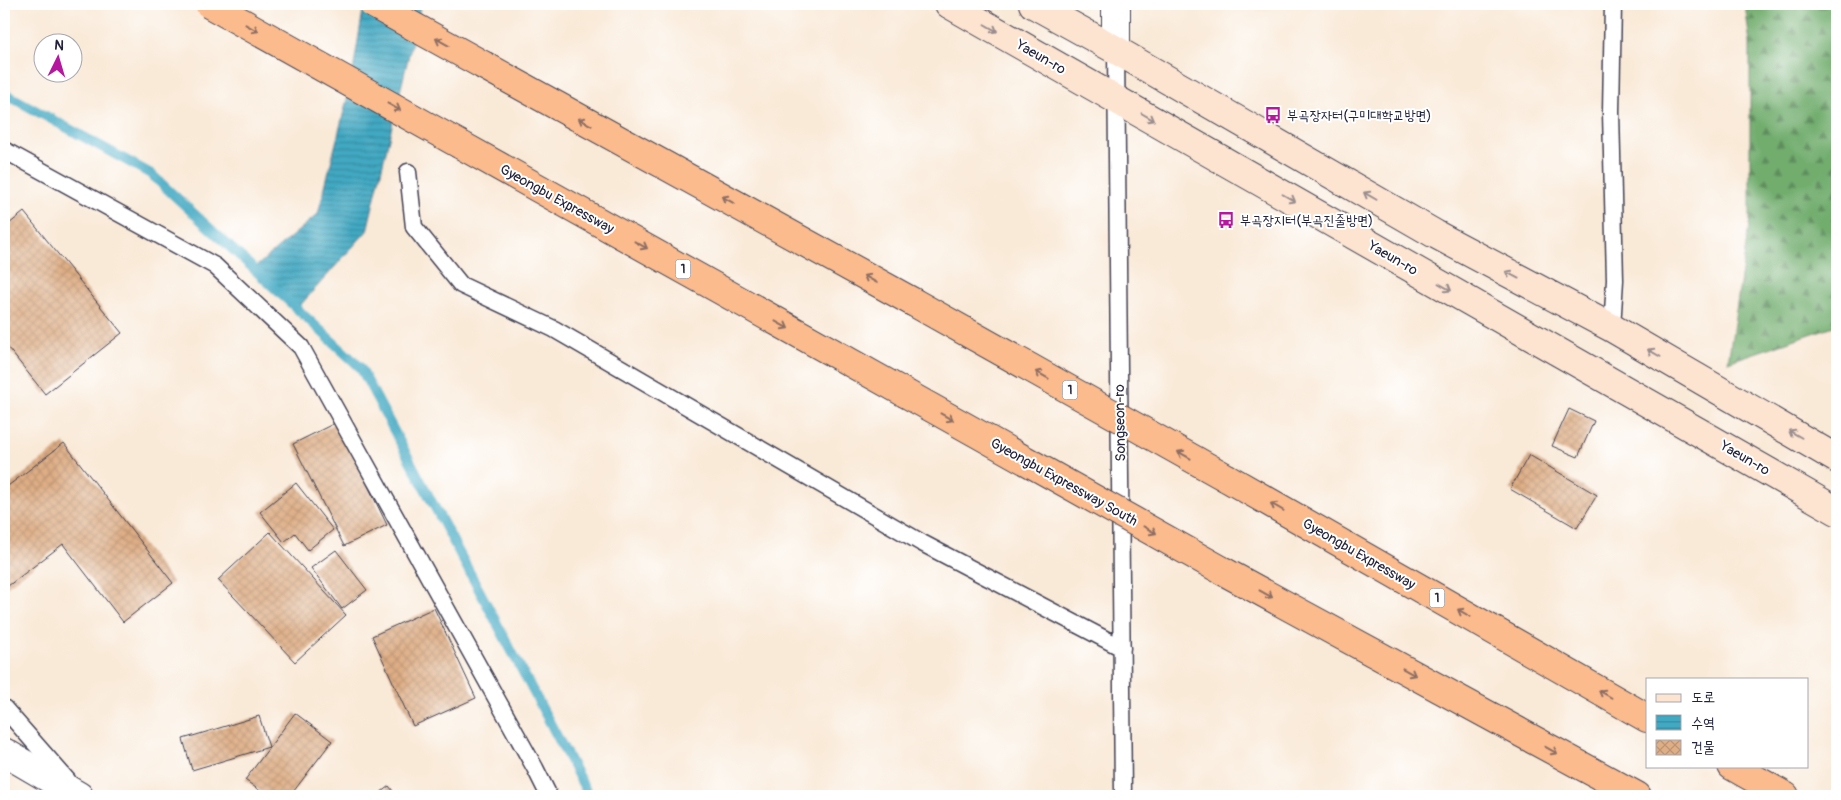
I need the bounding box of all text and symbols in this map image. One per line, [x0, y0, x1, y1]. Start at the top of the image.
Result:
one-way arrow [244, 23, 258, 33]
one-way arrow [984, 23, 999, 33]
north arrow [32, 32, 82, 82]
street label: Yaeun-ro [1012, 36, 1069, 78]
text: N [54, 37, 65, 54]
one-way arrow [436, 37, 450, 47]
one-way arrow [386, 102, 401, 112]
bus stop icon: 부곡장자터(구미대학교방면) [1263, 105, 1283, 125]
place label: 부곡장자터(구미대학교방면) [1287, 107, 1432, 124]
one-way arrow [1140, 113, 1154, 123]
one-way arrow [579, 116, 593, 126]
street label: Gyeongbu Expressway [497, 161, 617, 237]
one-way arrow [1363, 191, 1377, 201]
one-way arrow [1281, 194, 1295, 204]
one-way arrow [720, 195, 735, 205]
bus stop icon: 부곡장지터(부곡진줄방면) [1216, 210, 1236, 230]
place label: 부곡장지터(부곡진줄방면) [1240, 212, 1373, 229]
street label: Yaeun-ro [1364, 237, 1421, 279]
one-way arrow [633, 241, 647, 251]
road number: 1 [676, 260, 690, 278]
one-way arrow [1504, 270, 1519, 280]
one-way arrow [863, 274, 878, 283]
one-way arrow [1437, 283, 1452, 293]
one-way arrow [775, 320, 789, 330]
one-way arrow [1648, 347, 1662, 357]
one-way arrow [1035, 370, 1050, 380]
road number: 1 [1062, 380, 1078, 400]
street label: Songseon-ro [1111, 384, 1129, 462]
one-way arrow [940, 412, 955, 422]
one-way arrow [1788, 429, 1803, 439]
street label: Gyeongbu Expressway South [987, 434, 1141, 530]
street label: Yaeun-ro [1716, 437, 1773, 479]
one-way arrow [1177, 449, 1192, 459]
one-way arrow [1269, 502, 1284, 512]
street label: Gyeongbu Expressway [1299, 515, 1419, 593]
one-way arrow [1143, 526, 1157, 536]
road number: 1 [1430, 588, 1444, 608]
one-way arrow [1258, 590, 1273, 600]
one-way arrow [1457, 608, 1471, 618]
one-way arrow [1401, 667, 1416, 677]
legend [1646, 678, 1808, 768]
one-way arrow [1598, 688, 1612, 698]
text: 도로 [1691, 688, 1715, 707]
text: 수역 [1691, 714, 1715, 733]
text: 건물 [1691, 738, 1715, 757]
one-way arrow [1544, 745, 1559, 755]

